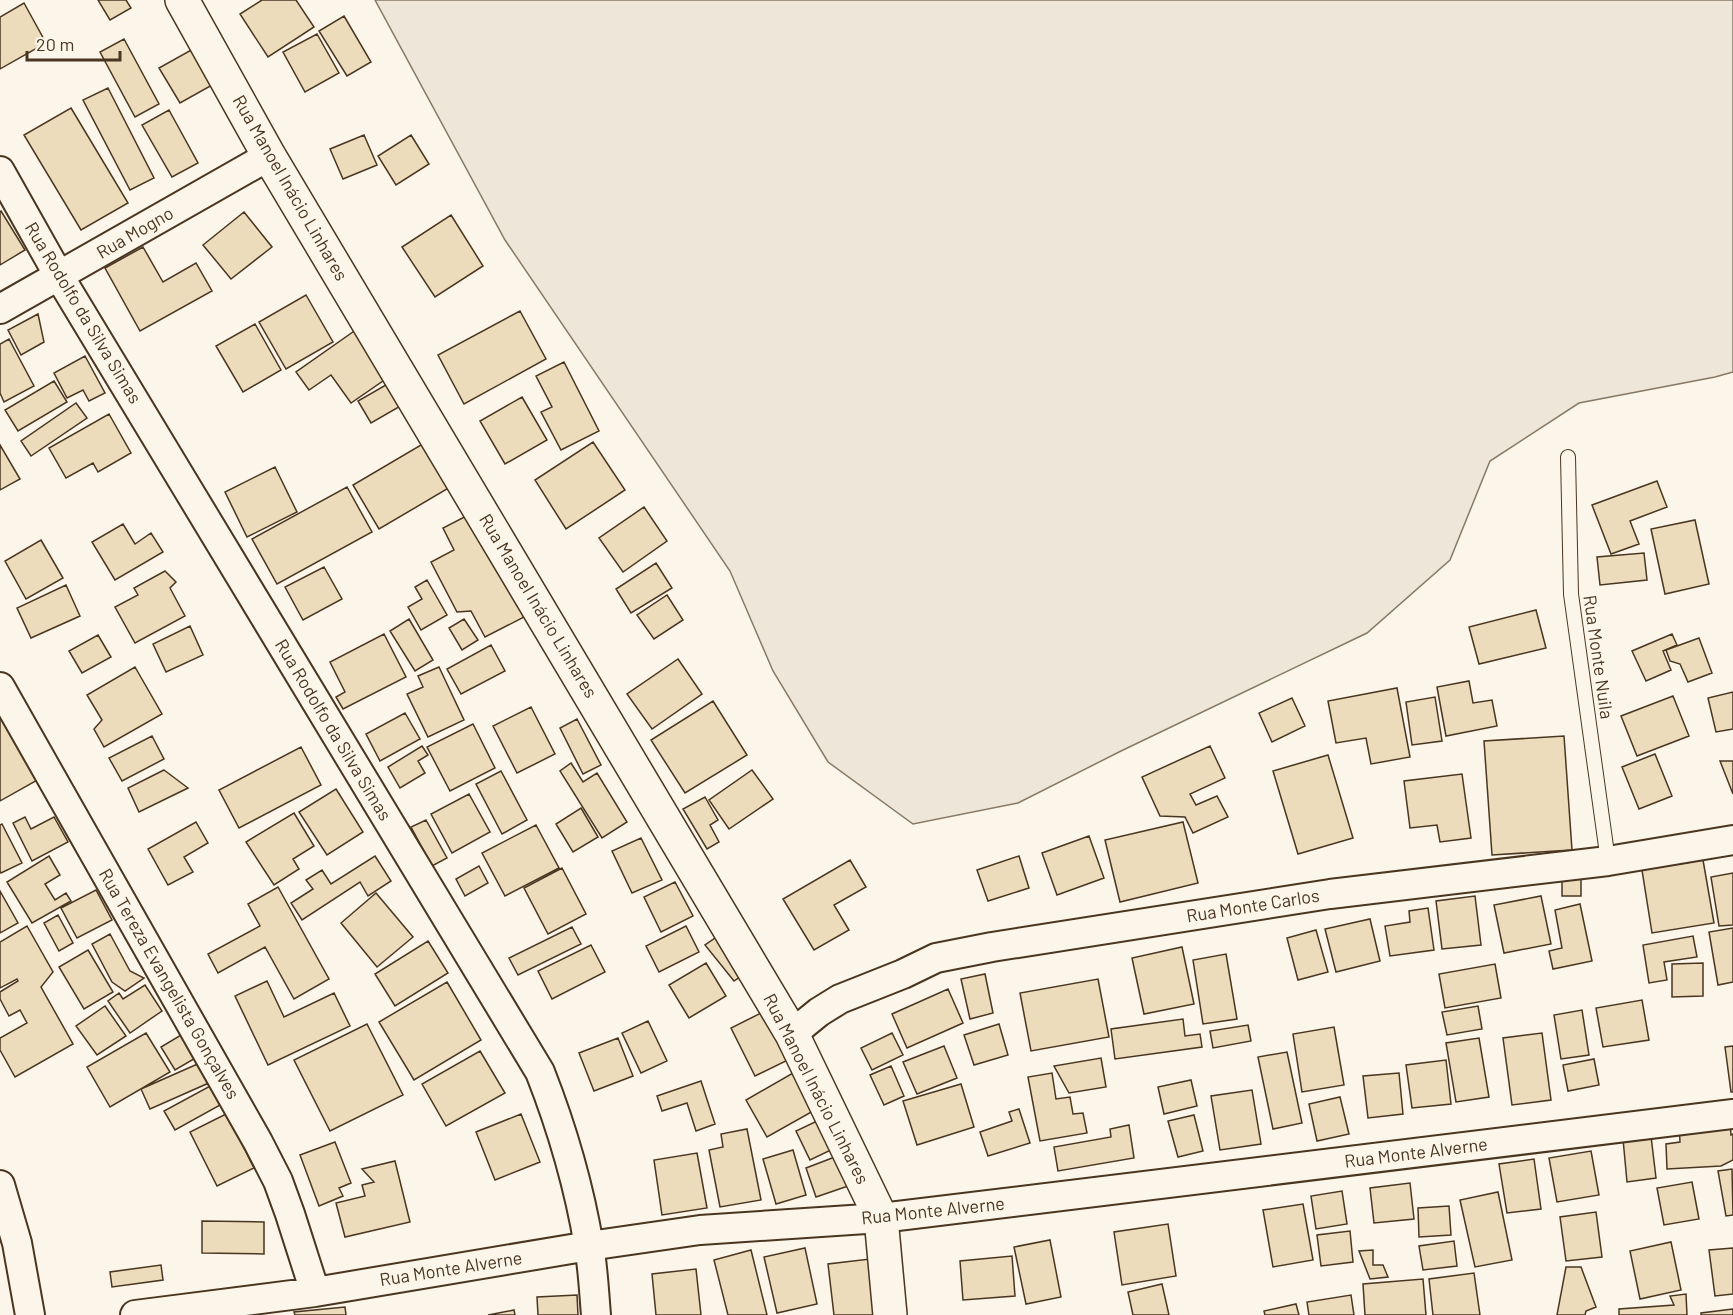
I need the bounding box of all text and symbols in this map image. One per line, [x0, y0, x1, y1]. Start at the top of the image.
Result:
scale bar [27, 24, 120, 62]
text: 20 m [36, 33, 74, 55]
street label: Rua Manoel Inácio Linhares [229, 91, 353, 284]
street label: Rua Mogno [92, 201, 177, 263]
street label: Rua Rodolfo da Silva Simas [21, 218, 147, 407]
street label: Rua Manoel Inácio Linhares [475, 509, 603, 702]
street label: Rua Monte Nuila [1579, 593, 1619, 720]
street label: Rua Rodolfo da Silva Simas [271, 635, 397, 824]
street label: Rua Tereza Evangelista Gonçalves [95, 864, 245, 1103]
street label: Rua Monte Carlos [1185, 884, 1321, 926]
street label: Rua Manoel Inácio Linhares [759, 990, 875, 1188]
street label: Rua Monte Alverne [1343, 1132, 1489, 1172]
street label: Rua Monte Alverne [860, 1192, 1006, 1228]
street label: Rua Monte Alverne [378, 1246, 524, 1290]

